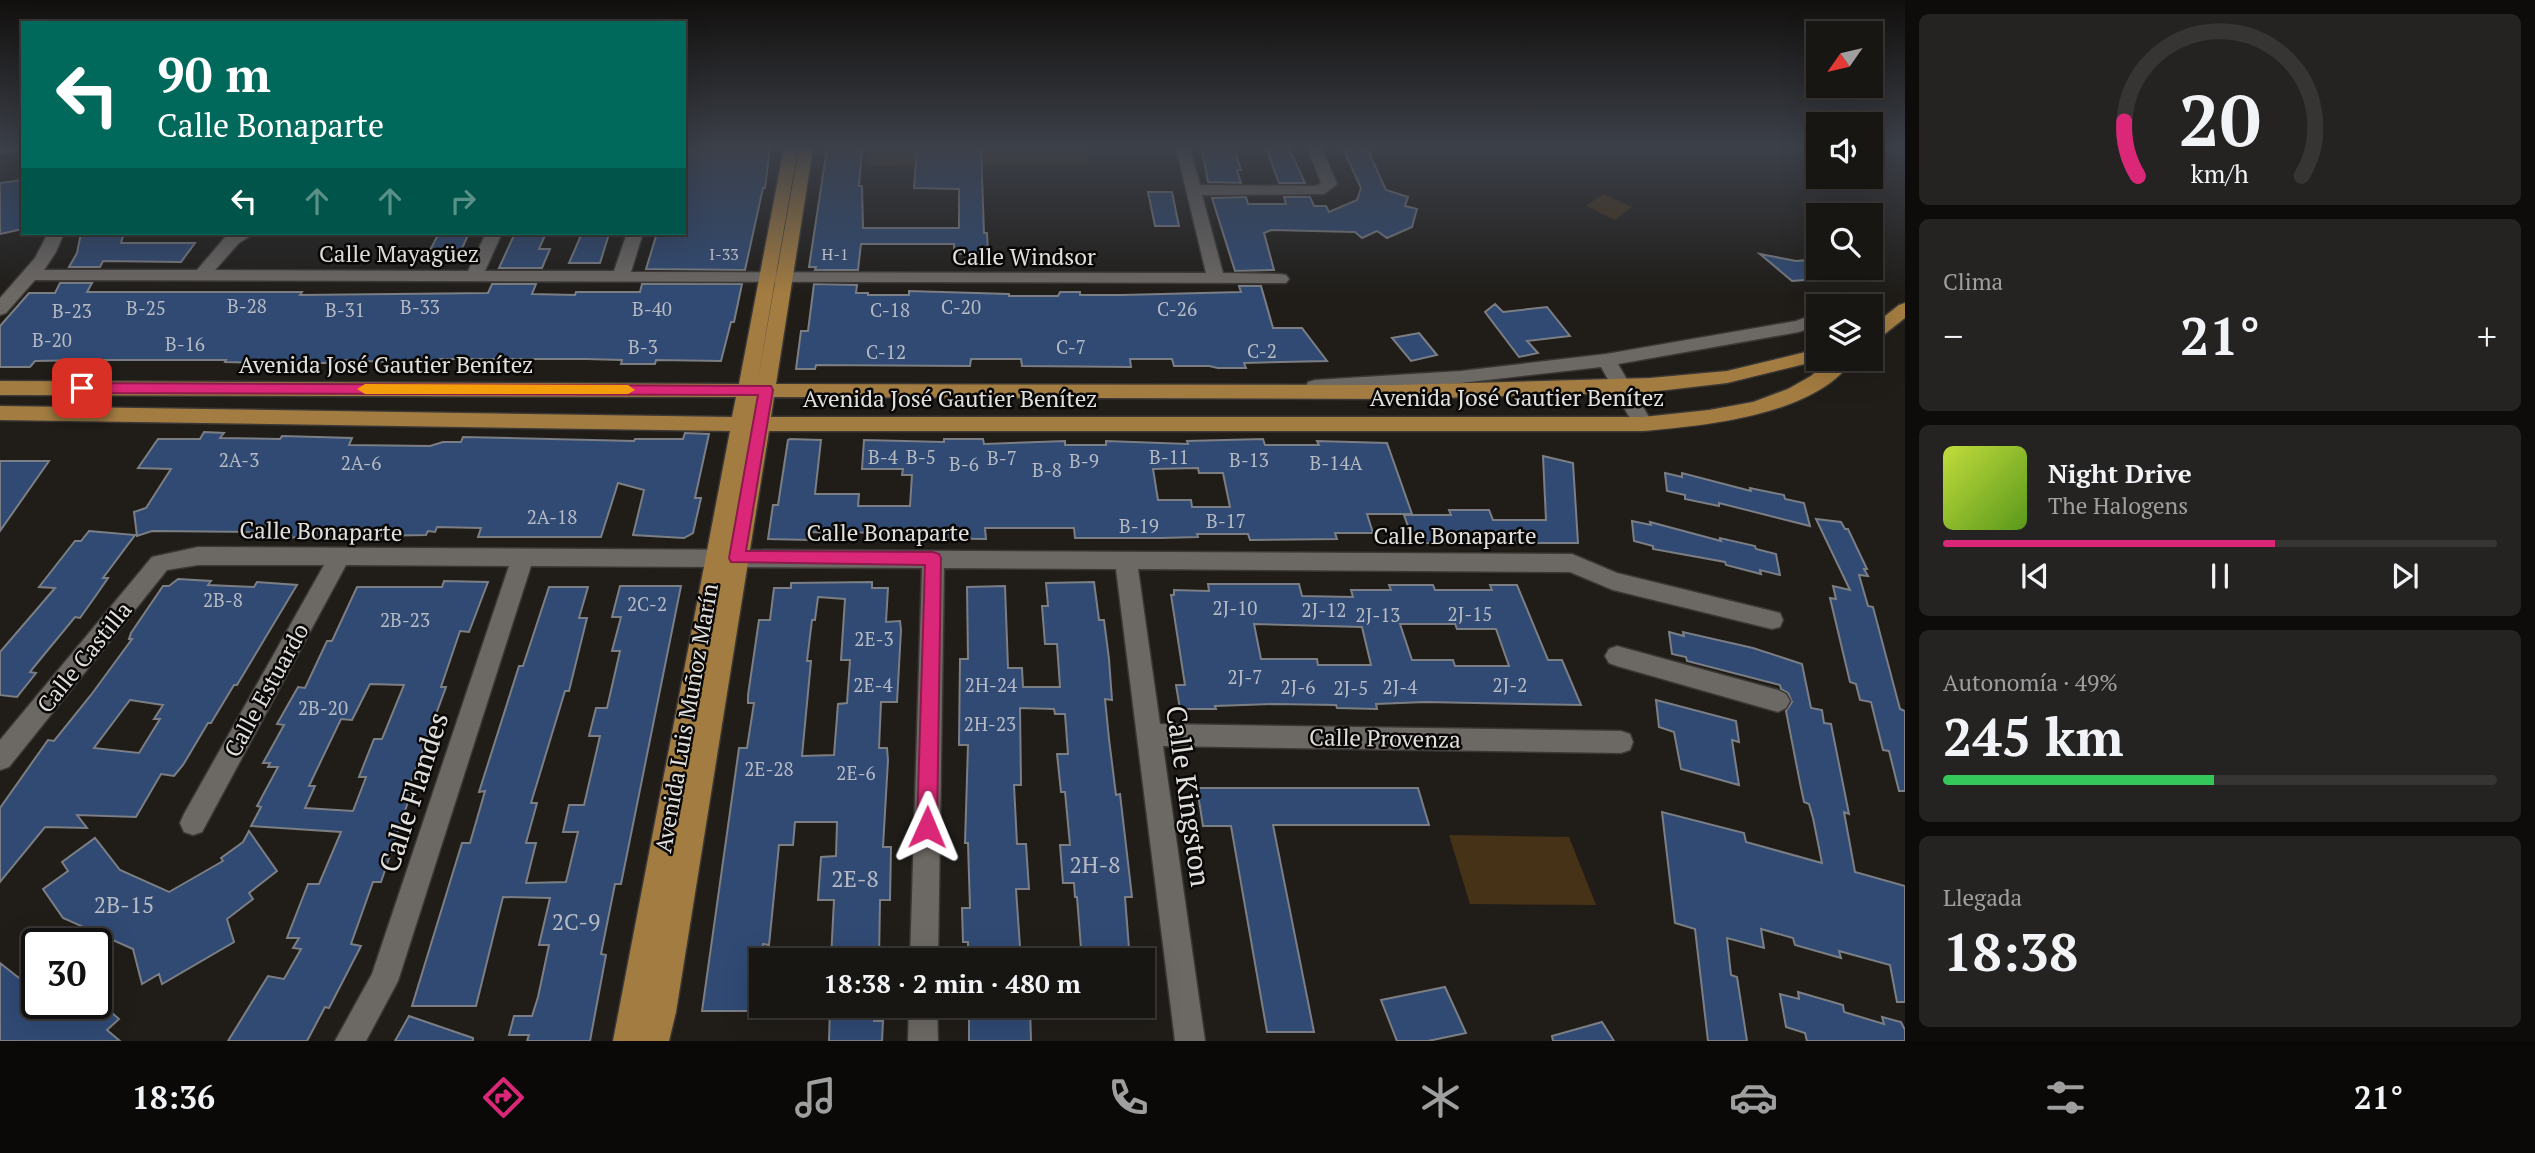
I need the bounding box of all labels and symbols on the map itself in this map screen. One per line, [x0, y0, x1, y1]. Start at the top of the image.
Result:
north arrow [1806, 21, 1883, 98]
street label: Calle Mayagüez [319, 238, 479, 269]
street label: Calle Windsor [952, 241, 1096, 272]
house number: I-33 [709, 243, 739, 265]
house number: H-1 [822, 243, 848, 265]
house number: B-28 [227, 293, 267, 318]
house number: B-33 [400, 294, 440, 319]
house number: C-20 [941, 294, 981, 319]
house number: B-25 [126, 295, 166, 320]
house number: B-40 [632, 296, 672, 321]
house number: C-26 [1157, 296, 1197, 321]
house number: B-31 [325, 297, 365, 322]
house number: C-18 [870, 297, 910, 322]
house number: B-23 [52, 298, 92, 323]
house number: B-20 [32, 327, 72, 352]
house number: B-16 [165, 331, 205, 356]
house number: B-3 [628, 334, 658, 359]
house number: C-7 [1056, 334, 1086, 359]
house number: C-2 [1247, 338, 1277, 363]
house number: C-12 [866, 339, 906, 364]
street label: Avenida José Gautier Benítez [239, 349, 533, 380]
pin [52, 358, 112, 418]
street label: Avenida José Gautier Benítez [1370, 382, 1664, 413]
street label: Avenida José Gautier Benítez [803, 383, 1097, 414]
house number: B-4 [868, 444, 899, 469]
house number: B-5 [906, 444, 936, 469]
house number: B-11 [1149, 444, 1189, 469]
house number: B-7 [987, 445, 1017, 470]
house number: 2A-3 [219, 447, 259, 472]
house number: B-13 [1229, 447, 1269, 472]
house number: B-9 [1069, 448, 1099, 473]
house number: 2A-6 [341, 450, 381, 475]
house number: B-14A [1310, 450, 1363, 475]
house number: B-6 [949, 451, 979, 476]
house number: B-8 [1032, 457, 1062, 482]
house number: 2A-18 [527, 504, 577, 529]
house number: B-17 [1206, 508, 1246, 533]
house number: B-19 [1119, 513, 1159, 538]
street label: Calle Bonaparte [239, 514, 403, 548]
street label: Calle Bonaparte [806, 517, 970, 548]
street label: Calle Bonaparte [1373, 520, 1537, 551]
street label: Avenida Luis Muñoz Marín [647, 581, 725, 855]
house number: 2B-8 [203, 587, 243, 612]
house number: 2C-2 [627, 591, 667, 616]
street label: Calle Castilla [30, 595, 139, 719]
house number: 2J-10 [1213, 595, 1257, 620]
house number: 2J-12 [1302, 597, 1346, 622]
house number: 2J-15 [1448, 601, 1492, 626]
house number: 2J-13 [1356, 602, 1400, 627]
house number: 2B-23 [380, 607, 430, 632]
street label: Calle Estuardo [216, 618, 316, 762]
house number: 2E-3 [854, 626, 894, 651]
house number: 2J-7 [1228, 664, 1262, 689]
house number: 2E-4 [853, 672, 894, 697]
house number: 2H-24 [965, 672, 1018, 697]
house number: 2J-2 [1493, 672, 1527, 697]
house number: 2J-6 [1281, 674, 1315, 699]
house number: 2J-4 [1383, 674, 1418, 699]
house number: 2J-5 [1334, 675, 1368, 700]
house number: 2B-20 [298, 695, 348, 720]
street label: Calle Kingston [1158, 703, 1220, 889]
street label: Calle Flandes [370, 707, 456, 877]
house number: 2H-23 [964, 711, 1016, 736]
street label: Calle Provenza [1309, 721, 1461, 755]
house number: 2E-28 [744, 756, 794, 781]
house number: 2E-6 [836, 760, 876, 785]
position arrow [890, 790, 964, 864]
house number: 2H-8 [1069, 849, 1121, 880]
house number: 2E-8 [831, 863, 879, 894]
house number: 2B-15 [94, 889, 154, 920]
house number: 2C-9 [552, 906, 600, 937]
speed limit sign: 30 [21, 928, 112, 1019]

